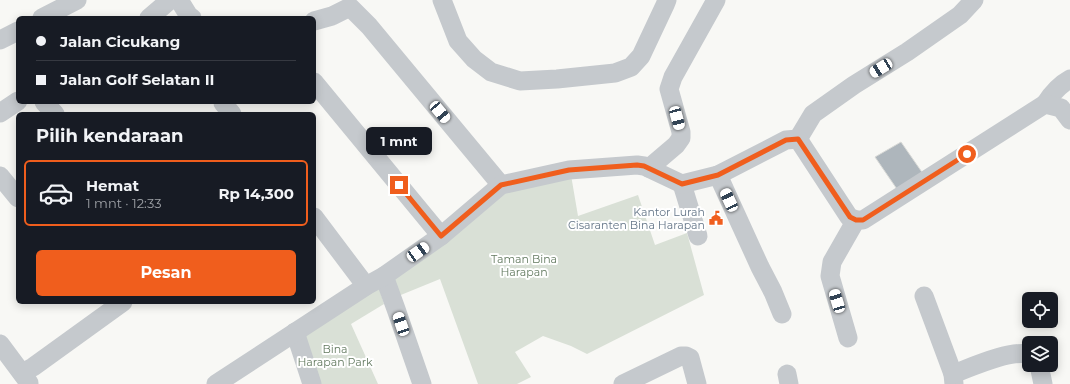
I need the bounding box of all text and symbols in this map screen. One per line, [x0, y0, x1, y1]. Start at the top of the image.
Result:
text: Jalan Cicukang [60, 32, 180, 51]
car [868, 57, 894, 79]
text: Jalan Golf Selatan II [60, 70, 214, 89]
car [428, 99, 452, 125]
car [668, 105, 686, 131]
text: Pilih kendaraan [36, 125, 183, 147]
callout: 1 mnt [366, 127, 432, 155]
text: 1 mnt [380, 133, 418, 149]
route start [958, 145, 976, 163]
icon: car [38, 175, 74, 211]
text: Hemat [86, 176, 139, 195]
route end [390, 176, 408, 194]
text: Rp 14,300 [219, 184, 294, 203]
car [718, 187, 740, 213]
text: 1 mnt · 12:33 [86, 195, 161, 211]
place label: Kantor Lurah Cisaranten Bina Harapan [568, 205, 705, 232]
public building icon: Kantor Lurah Cisaranten Bina Harapan [708, 210, 724, 226]
car [405, 240, 431, 264]
button: Pesan [36, 250, 296, 296]
park label: Taman Bina Harapan [491, 252, 557, 279]
car [828, 288, 846, 314]
map controls [1022, 292, 1058, 372]
button: locate [1022, 292, 1058, 328]
car [391, 311, 411, 337]
button: layers [1022, 336, 1058, 372]
park label: Bina Harapan Park [297, 342, 373, 369]

